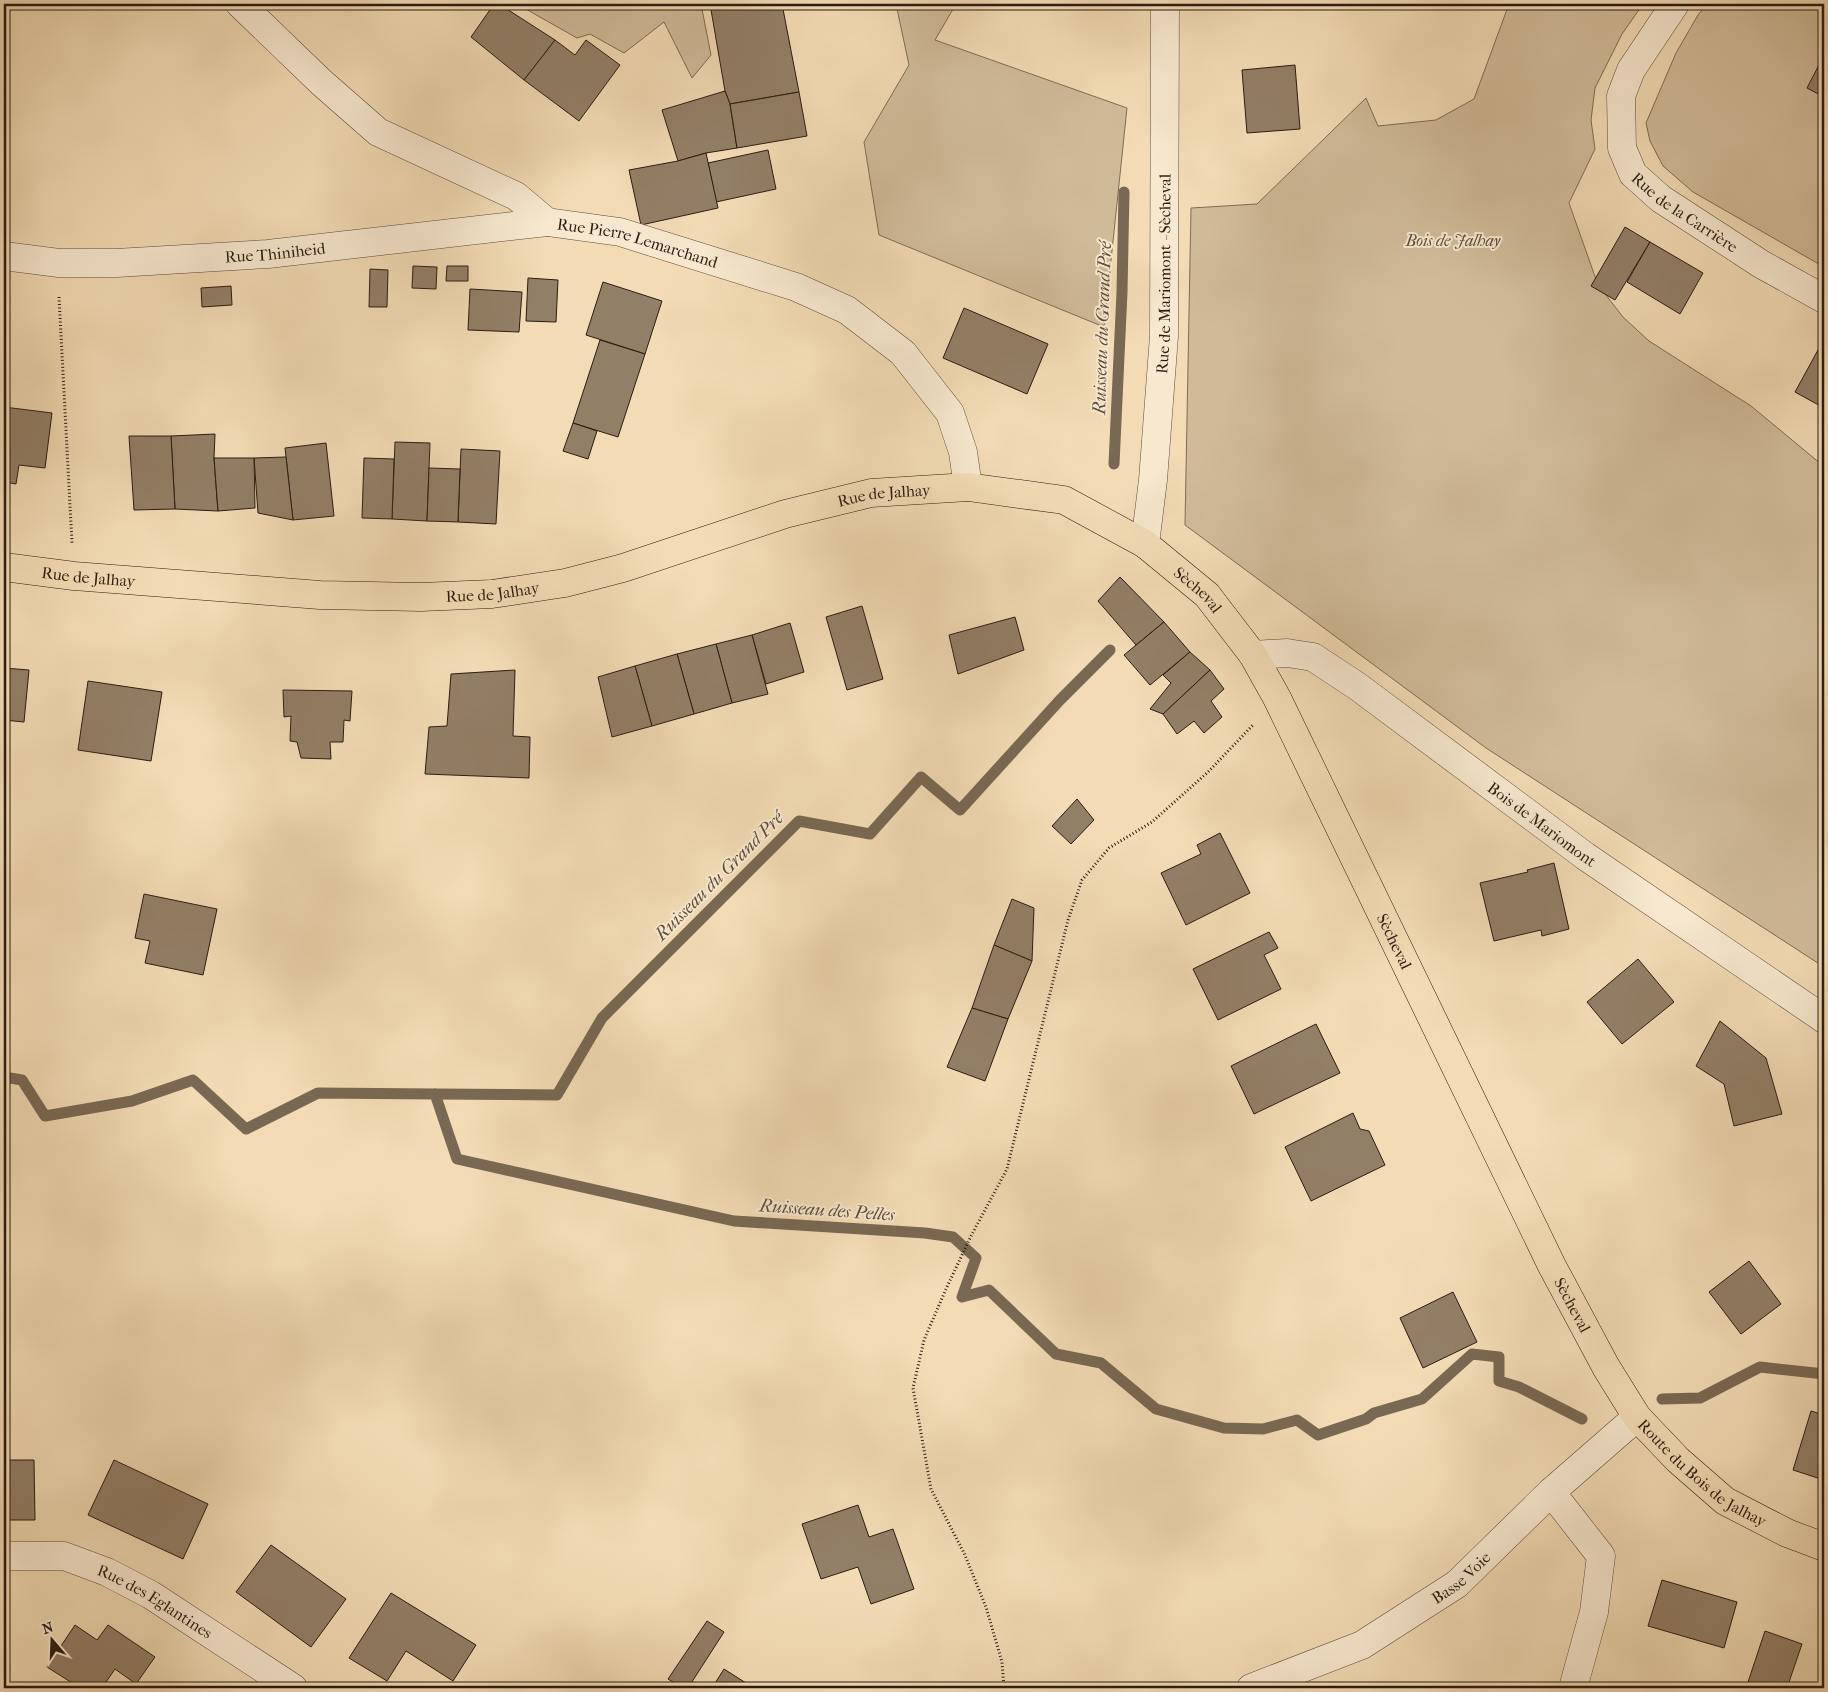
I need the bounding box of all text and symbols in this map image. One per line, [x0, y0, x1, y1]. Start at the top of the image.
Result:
street label: Rue de la Carrière [1627, 168, 1741, 257]
street label: Rue de Mariomont - Sècheval [1152, 173, 1174, 375]
street label: Rue Pierre Lemarchand [556, 215, 720, 272]
park label: Bois de Jalhay [1405, 231, 1501, 250]
street label: Rue Thiniheid [224, 238, 327, 267]
water label: Ruisseau du Grand Pré [1089, 238, 1116, 416]
street label: Rue de Jalhay [835, 480, 932, 511]
street label: Rue de Jalhay [40, 563, 136, 591]
street label: Sècheval [1170, 563, 1227, 617]
street label: Rue de Jalhay [445, 578, 541, 606]
street label: Bois de Mariomont [1484, 778, 1600, 871]
water label: Ruisseau du Grand Pré [650, 806, 790, 946]
street label: Sècheval [1373, 910, 1416, 973]
water label: Ruisseau des Pelles [758, 1195, 896, 1226]
street label: Sècheval [1550, 1274, 1595, 1336]
street label: Route du Bois de Jalhay [1634, 1415, 1770, 1531]
street label: Basse Voie [1428, 1548, 1494, 1608]
street label: Rue des Eglantines [95, 1560, 216, 1643]
north arrow [28, 1614, 78, 1664]
text: N [40, 1618, 56, 1638]

